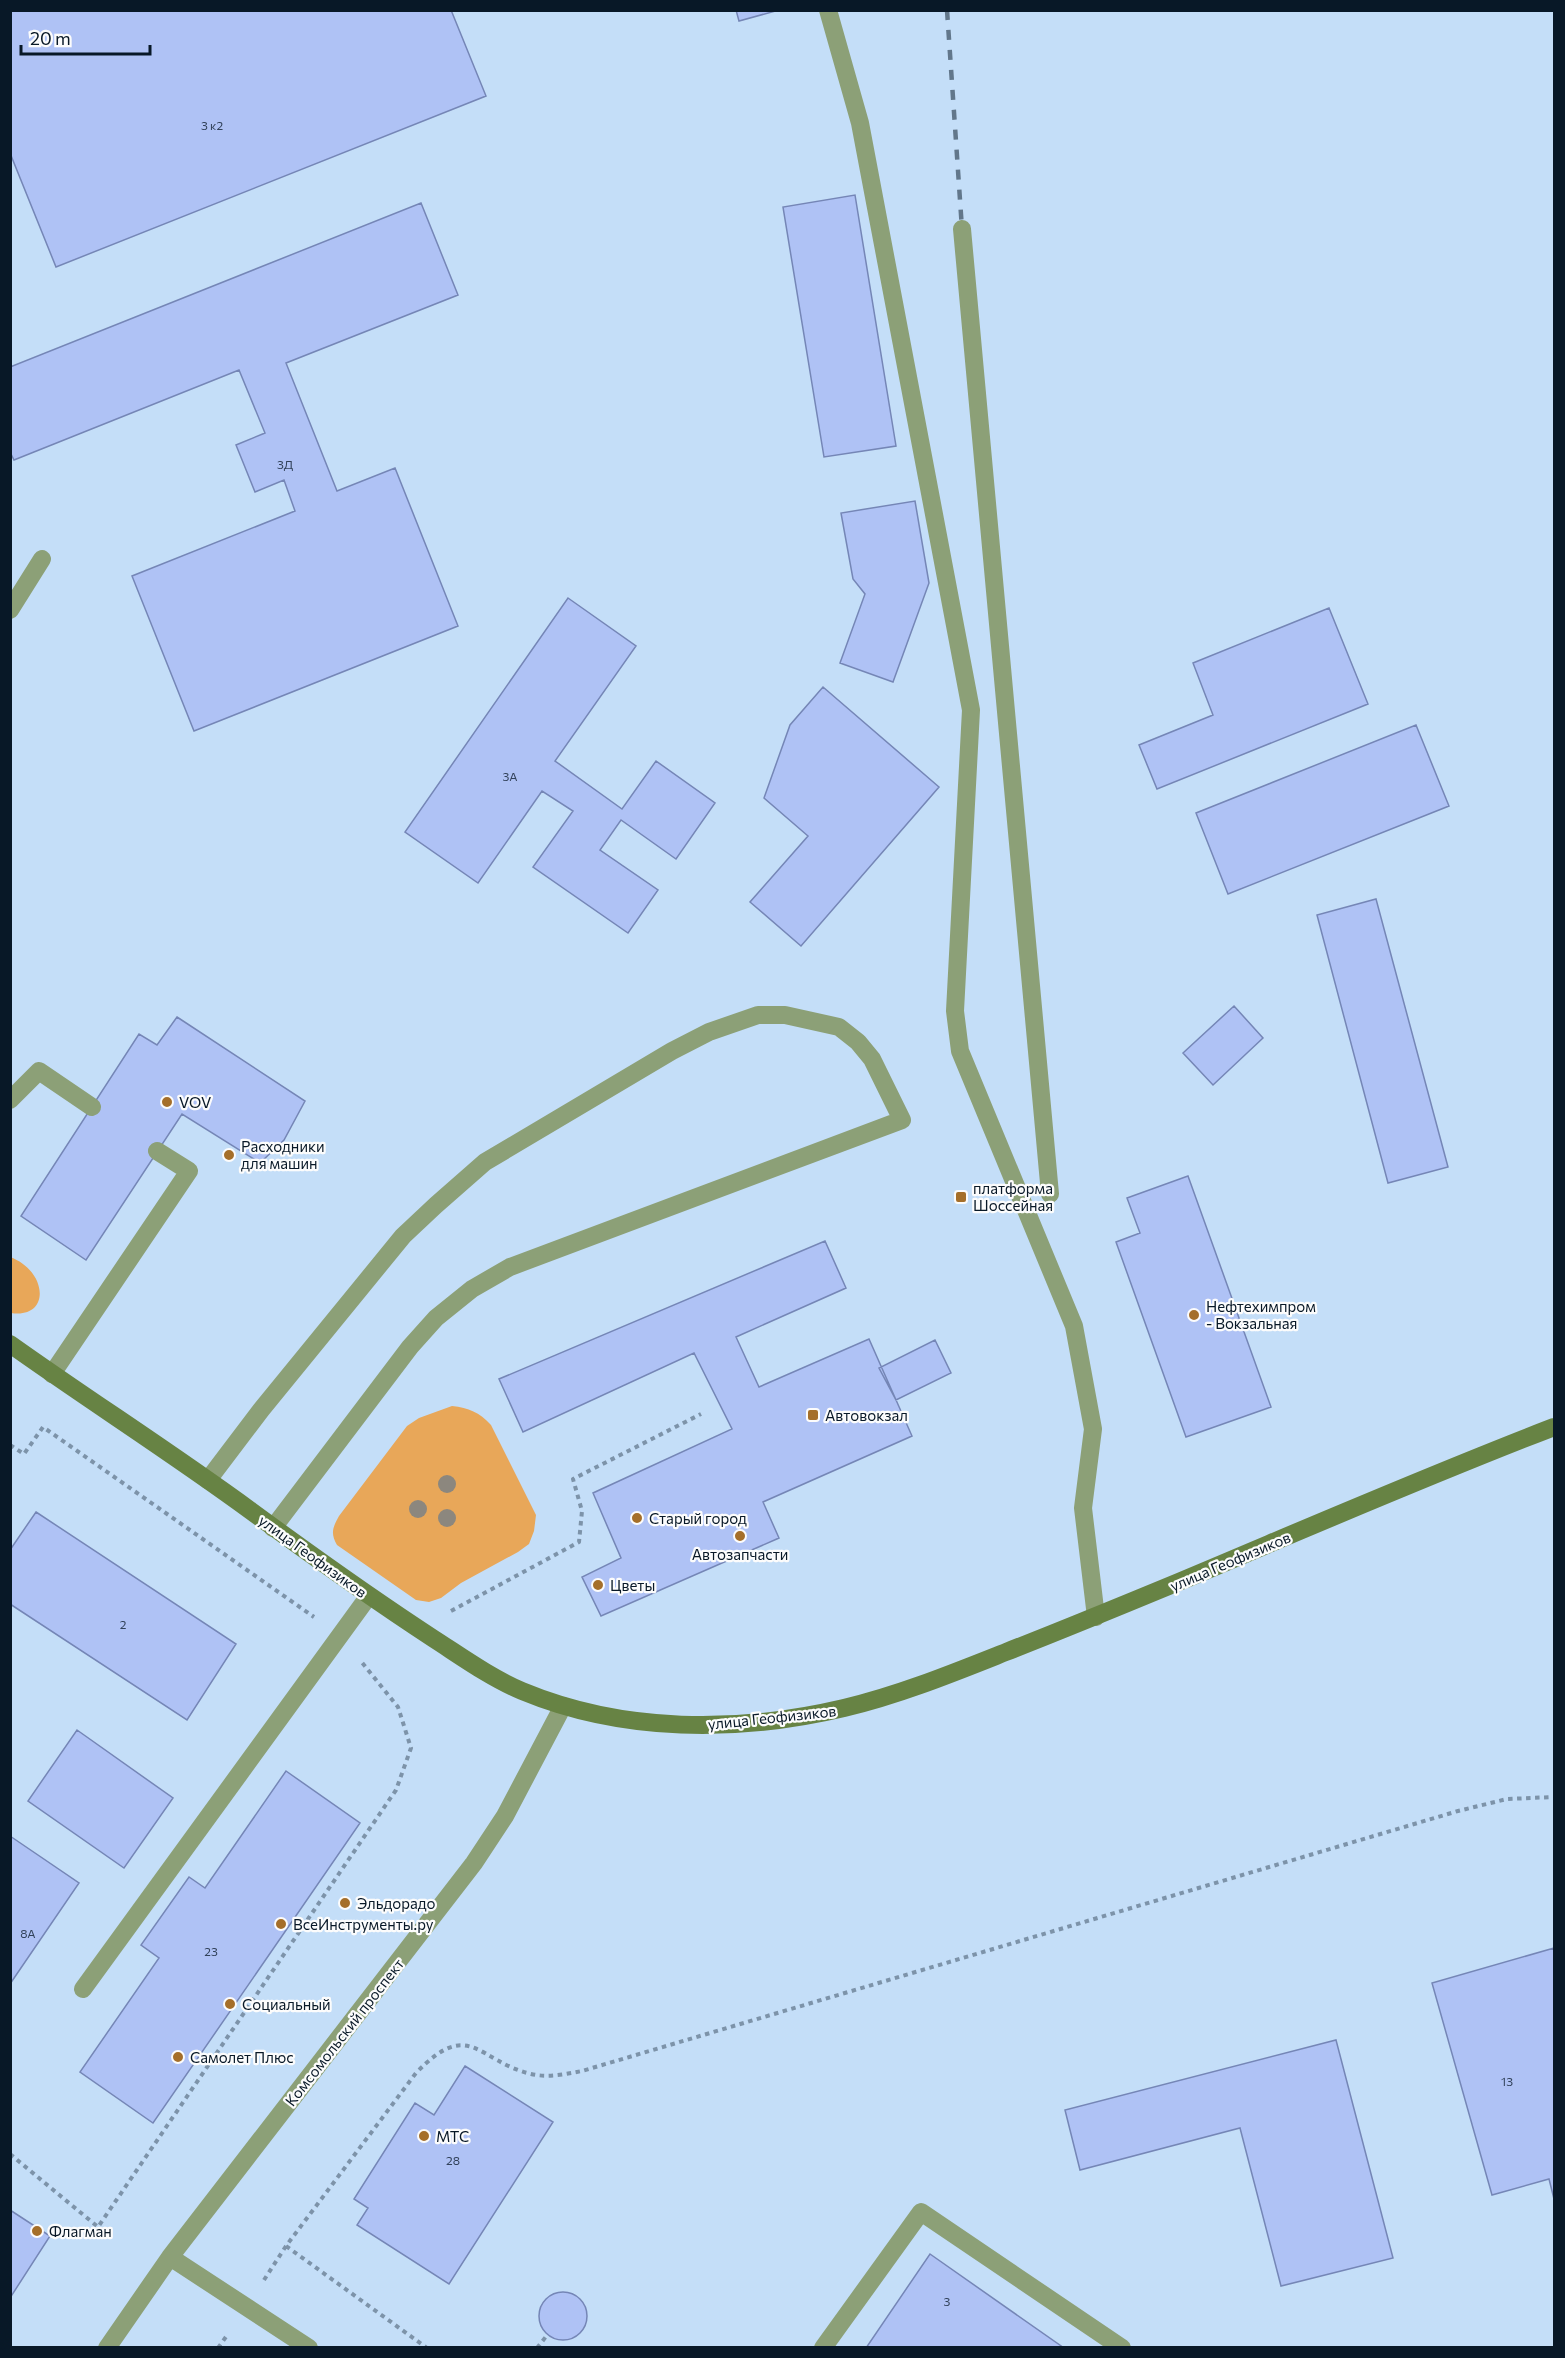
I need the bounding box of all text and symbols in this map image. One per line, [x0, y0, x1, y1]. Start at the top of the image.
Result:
scale bar [21, 18, 150, 56]
text: 20 m [30, 27, 71, 49]
house number: 3 к2 [201, 118, 223, 132]
house number: 3Д [277, 457, 294, 471]
house number: 3А [503, 769, 517, 783]
place label: VOV [179, 1093, 211, 1111]
marker: VOV [160, 1095, 174, 1109]
place label: Расходники для машин [241, 1137, 325, 1172]
marker: Расходники для машин [222, 1148, 236, 1162]
place label: платформа Шоссейная [973, 1179, 1053, 1214]
marker: платформа Шоссейная [954, 1190, 968, 1204]
place label: Нефтехимпром - Вокзальная [1206, 1297, 1316, 1332]
marker: Нефтехимпром - Вокзальная [1187, 1308, 1201, 1322]
place label: Автовокзал [825, 1406, 908, 1424]
marker: Автовокзал [806, 1408, 820, 1422]
place label: Старый город [649, 1509, 747, 1527]
street label: улица Геофизиков [256, 1511, 370, 1601]
marker: Старый город [630, 1511, 644, 1525]
street label: улица Геофизиков [1167, 1528, 1293, 1594]
marker: Автозапчасти [733, 1529, 747, 1543]
place label: Автозапчасти [692, 1545, 788, 1563]
place label: Цветы [610, 1576, 655, 1594]
marker: Цветы [591, 1578, 605, 1592]
house number: 2 [120, 1617, 127, 1631]
street label: улица Геофизиков [707, 1701, 837, 1733]
place label: Эльдорадо [357, 1894, 436, 1912]
marker: Эльдорадо [338, 1896, 352, 1910]
place label: ВсеИнструменты.ру [293, 1915, 434, 1933]
marker: ВсеИнструменты.ру [274, 1917, 288, 1931]
house number: 8А [20, 1926, 36, 1940]
house number: 23 [204, 1944, 218, 1958]
street label: Комсомольский проспект [281, 1955, 407, 2109]
place label: Социальный [242, 1995, 331, 2013]
marker: Социальный [223, 1997, 237, 2011]
place label: Самолет Плюс [190, 2048, 294, 2066]
marker: Самолет Плюс [171, 2050, 185, 2064]
house number: 13 [1501, 2074, 1513, 2088]
place label: МТС [436, 2127, 469, 2145]
marker: МТС [417, 2129, 431, 2143]
house number: 28 [446, 2153, 460, 2167]
place label: Флагман [49, 2222, 112, 2240]
marker: Флагман [30, 2224, 44, 2238]
house number: 3 [944, 2294, 951, 2308]

